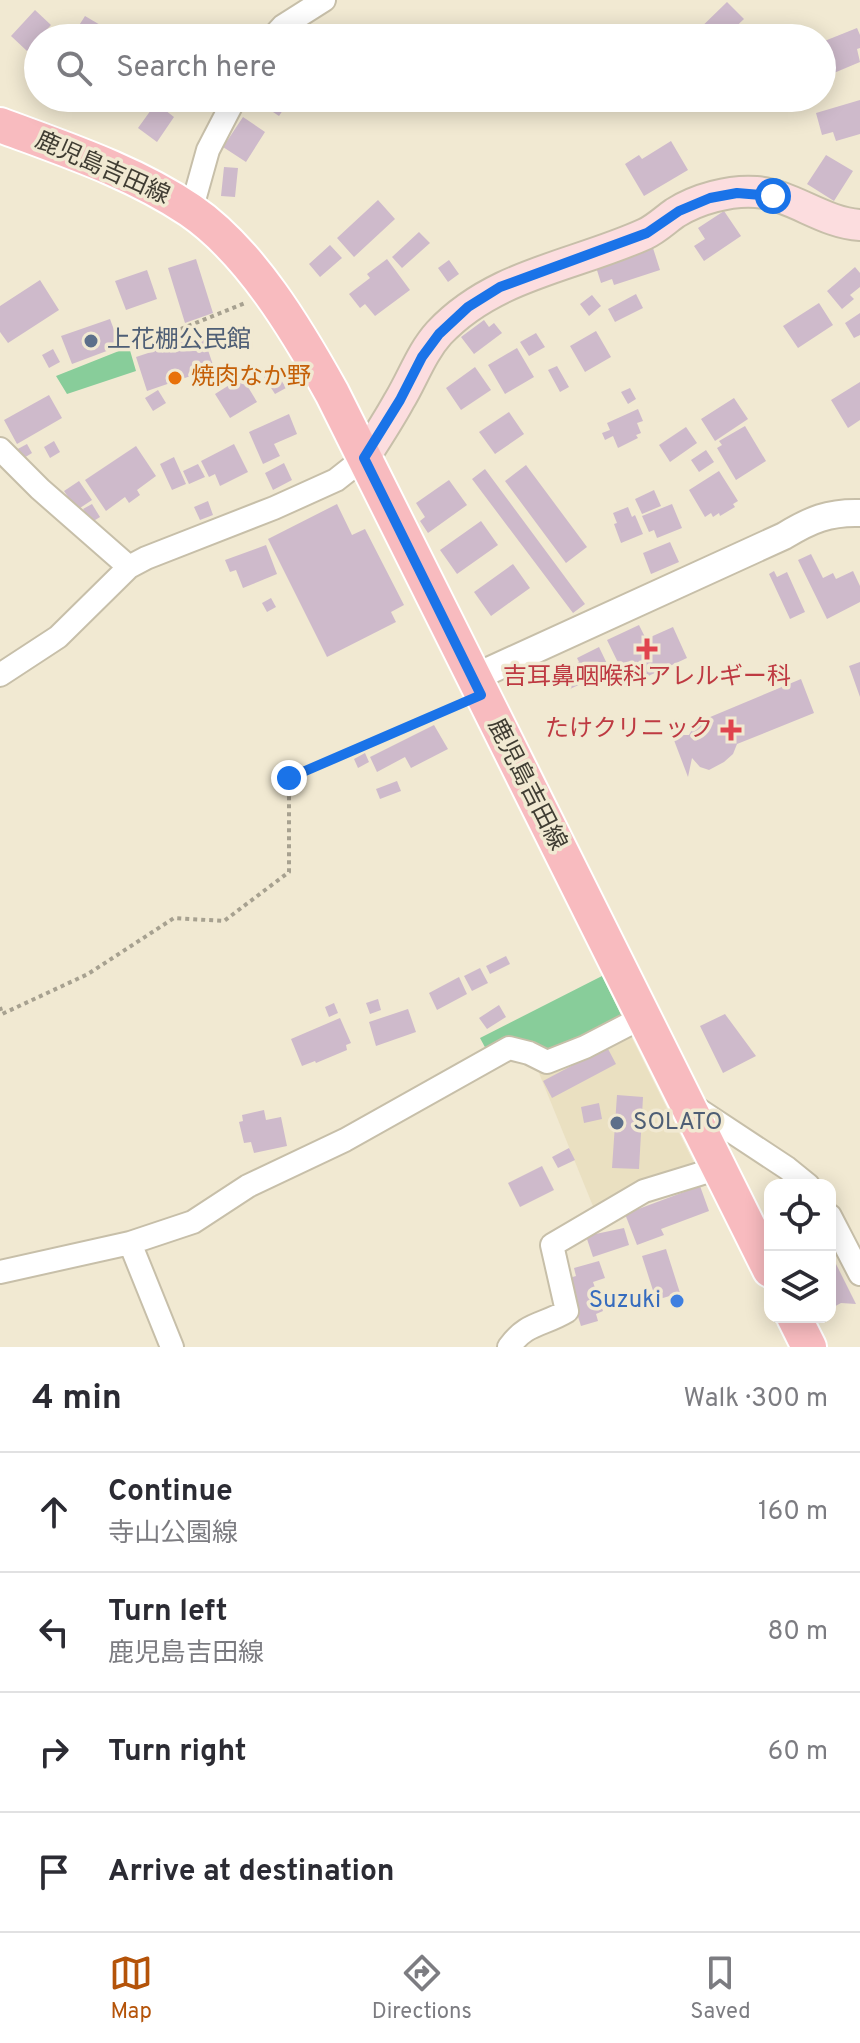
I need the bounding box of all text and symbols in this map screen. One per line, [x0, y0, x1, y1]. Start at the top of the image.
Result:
search box [24, 24, 836, 112]
icon: search [52, 46, 96, 90]
text: Search here [116, 50, 276, 87]
street label: 鹿児島吉田線 [30, 126, 174, 212]
route start [755, 178, 791, 214]
place label: 上花棚公民館 [107, 326, 251, 356]
marker: 上花棚公民館 [82, 332, 100, 350]
place label: 焼肉なか野 [191, 363, 311, 393]
marker: 焼肉なか野 [166, 369, 184, 387]
marker: 吉耳鼻咽喉科アレルギー科 [636, 638, 658, 660]
place label: 吉耳鼻咽喉科アレルギー科 [503, 663, 791, 693]
street label: 鹿児島吉田線 [480, 714, 572, 856]
place label: たけクリニック [545, 715, 713, 745]
marker: たけクリニック [720, 719, 742, 741]
route end [271, 760, 307, 796]
place label: SOLATO [633, 1108, 723, 1138]
marker: SOLATO [608, 1114, 626, 1132]
map controls [764, 1179, 836, 1323]
button: locate [764, 1179, 836, 1251]
button: layers [764, 1251, 836, 1323]
place label: Suzuki [589, 1286, 661, 1316]
marker: Suzuki [668, 1292, 686, 1310]
text: 4 min [32, 1378, 122, 1421]
text: Walk · 300 m [684, 1383, 828, 1416]
text: Continue [108, 1474, 233, 1511]
icon: ahead [32, 1490, 76, 1534]
text: 160 m [758, 1496, 828, 1529]
text: 寺山公園線 [108, 1518, 238, 1551]
text: Turn left [108, 1594, 228, 1631]
icon: left [32, 1610, 76, 1654]
text: 80 m [768, 1616, 828, 1649]
text: 鹿児島吉田線 [108, 1638, 264, 1671]
icon: right [32, 1730, 76, 1774]
text: Turn right [108, 1734, 246, 1771]
text: 60 m [768, 1736, 828, 1769]
icon: arrive [32, 1850, 76, 1894]
text: Arrive at destination [108, 1854, 394, 1891]
tab: Map [109, 1951, 153, 2026]
tab: Directions [372, 1951, 472, 2026]
tab: Saved [690, 1951, 751, 2026]

